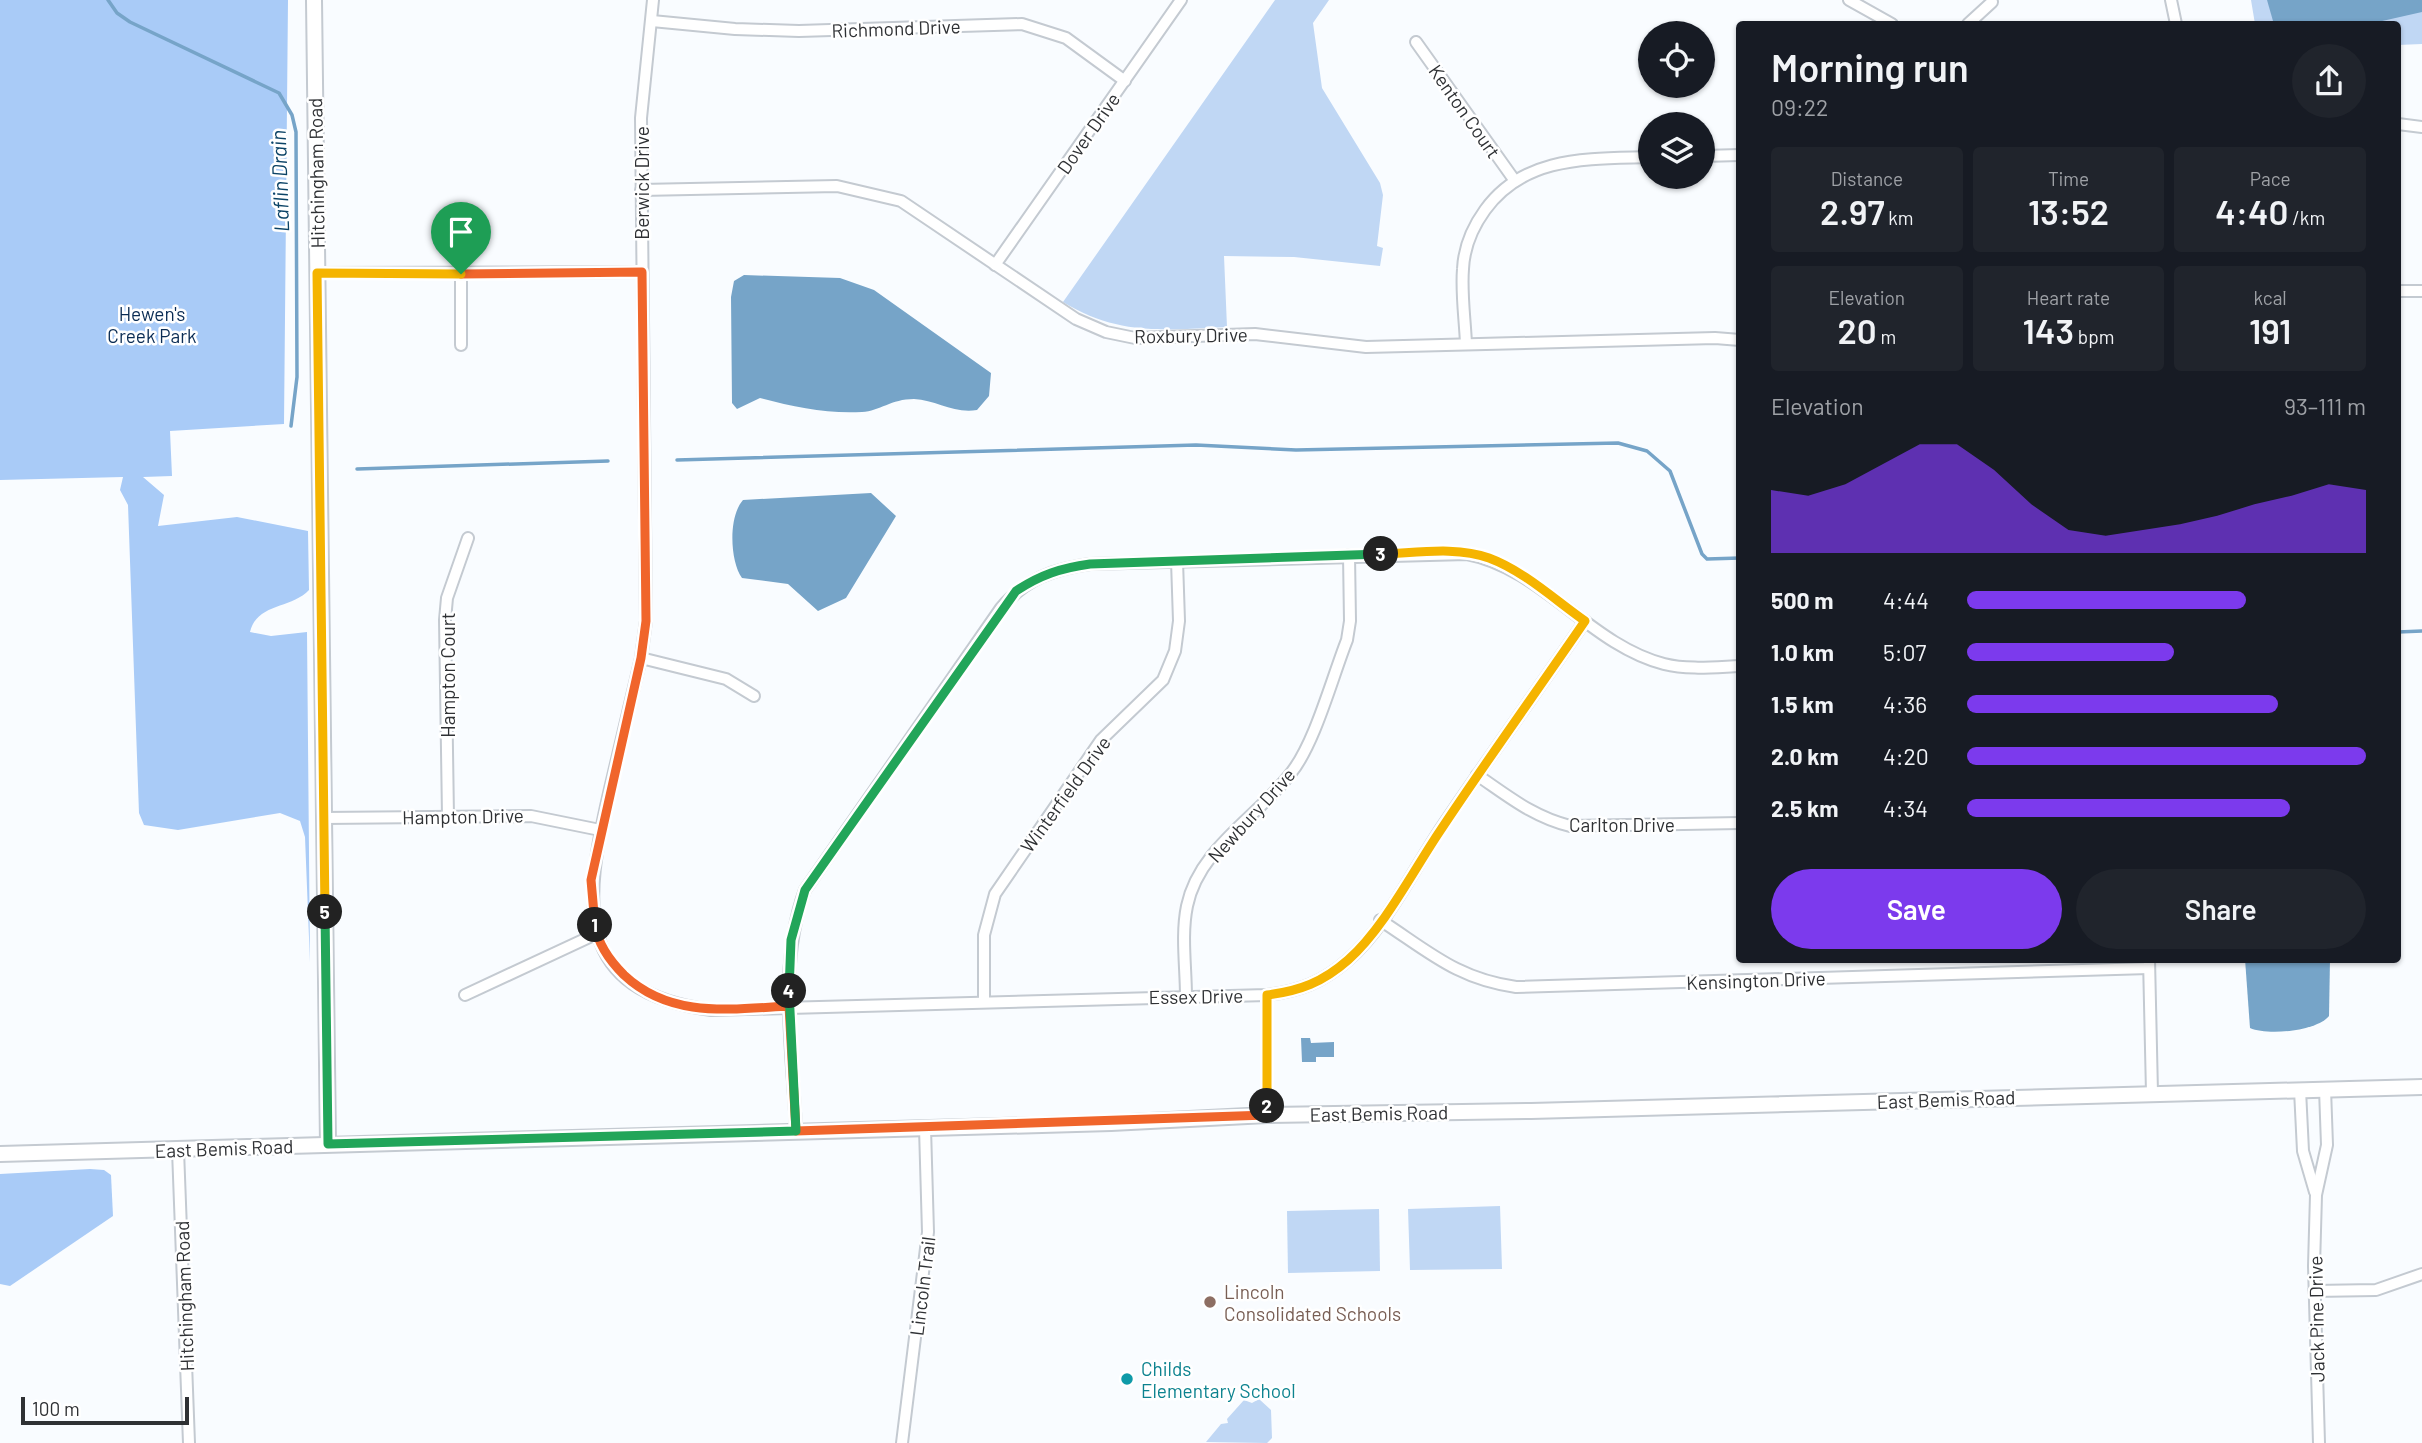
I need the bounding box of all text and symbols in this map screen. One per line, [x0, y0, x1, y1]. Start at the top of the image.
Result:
street label: Richmond Drive [831, 14, 961, 42]
map controls [1638, 21, 1715, 189]
button: locate [1638, 21, 1715, 98]
text: Morning run [1771, 44, 1969, 90]
button: share [2292, 44, 2366, 118]
street label: Kenton Court [1424, 60, 1506, 162]
street label: Dover Drive [1052, 88, 1124, 178]
text: 09:22 [1771, 93, 1828, 121]
street label: Hitchingham Road [303, 97, 329, 249]
button: layers [1638, 112, 1715, 189]
street label: Berwick Drive [630, 126, 653, 240]
water label: Laflin Drain [265, 130, 293, 232]
text: Distance [1831, 167, 1903, 190]
text: Time [2048, 167, 2089, 190]
text: Pace [2250, 167, 2291, 190]
text: 2.97 [1820, 190, 1884, 232]
text: 13:52 [2028, 190, 2109, 232]
text: 4:40 [2215, 190, 2288, 232]
pin [431, 202, 491, 274]
text: km [1884, 206, 1914, 229]
text: /km [2288, 206, 2325, 229]
icon: arrive [442, 213, 480, 251]
text: Elevation [1829, 286, 1905, 309]
text: Heart rate [2027, 286, 2110, 309]
text: kcal [2254, 286, 2287, 309]
park label: Hewen's Creek Park [107, 302, 197, 347]
text: 20 [1837, 309, 1877, 351]
text: 143 [2023, 309, 2074, 351]
text: 191 [2249, 309, 2291, 351]
street label: Roxbury Drive [1134, 323, 1248, 347]
text: m [1877, 325, 1896, 348]
text: bpm [2074, 325, 2114, 348]
text: Elevation [1771, 392, 1864, 420]
text: 93–111 m [2284, 392, 2366, 420]
pin: 3 [1364, 536, 1398, 572]
text: 3 [1375, 542, 1386, 565]
text: 500 m [1771, 586, 1833, 614]
text: 4:44 [1883, 586, 1929, 614]
street label: Hampton Court [436, 612, 459, 738]
text: 1.0 km [1771, 638, 1834, 666]
text: 5:07 [1883, 638, 1927, 666]
text: 1.5 km [1771, 690, 1834, 718]
text: 4:36 [1883, 690, 1927, 718]
street label: Winterfield Drive [1015, 731, 1115, 857]
text: 2.0 km [1771, 742, 1839, 770]
text: 4:20 [1883, 742, 1929, 770]
street label: Newbury Drive [1203, 763, 1299, 867]
text: 2.5 km [1771, 794, 1839, 822]
text: 4:34 [1883, 794, 1928, 822]
street label: Hampton Drive [402, 803, 524, 829]
street label: Carlton Drive [1569, 813, 1675, 836]
button: Save [1771, 869, 2062, 949]
button: Share [2076, 869, 2366, 949]
pin: 5 [308, 894, 342, 930]
text: 5 [319, 900, 330, 923]
pin: 1 [578, 908, 612, 942]
text: 1 [591, 913, 598, 936]
street label: Kensington Drive [1686, 966, 1826, 994]
pin: 4 [772, 974, 806, 1009]
text: 4 [783, 979, 794, 1002]
street label: Essex Drive [1149, 984, 1243, 1008]
street label: East Bemis Road [1876, 1085, 2016, 1113]
pin: 2 [1250, 1088, 1284, 1124]
text: 2 [1261, 1094, 1272, 1117]
street label: East Bemis Road [1310, 1100, 1448, 1126]
street label: East Bemis Road [154, 1134, 294, 1162]
street label: Hitchingham Road [170, 1220, 198, 1372]
street label: Lincoln Trail [904, 1235, 940, 1337]
street label: Jack Pine Drive [2303, 1256, 2329, 1382]
place label: Lincoln Consolidated Schools [1224, 1280, 1401, 1325]
marker: Lincoln Consolidated Schools [1202, 1294, 1218, 1310]
place label: Childs Elementary School [1141, 1357, 1296, 1402]
marker: Childs Elementary School [1119, 1371, 1135, 1387]
scale bar [21, 1394, 189, 1426]
text: 100 m [32, 1397, 80, 1420]

